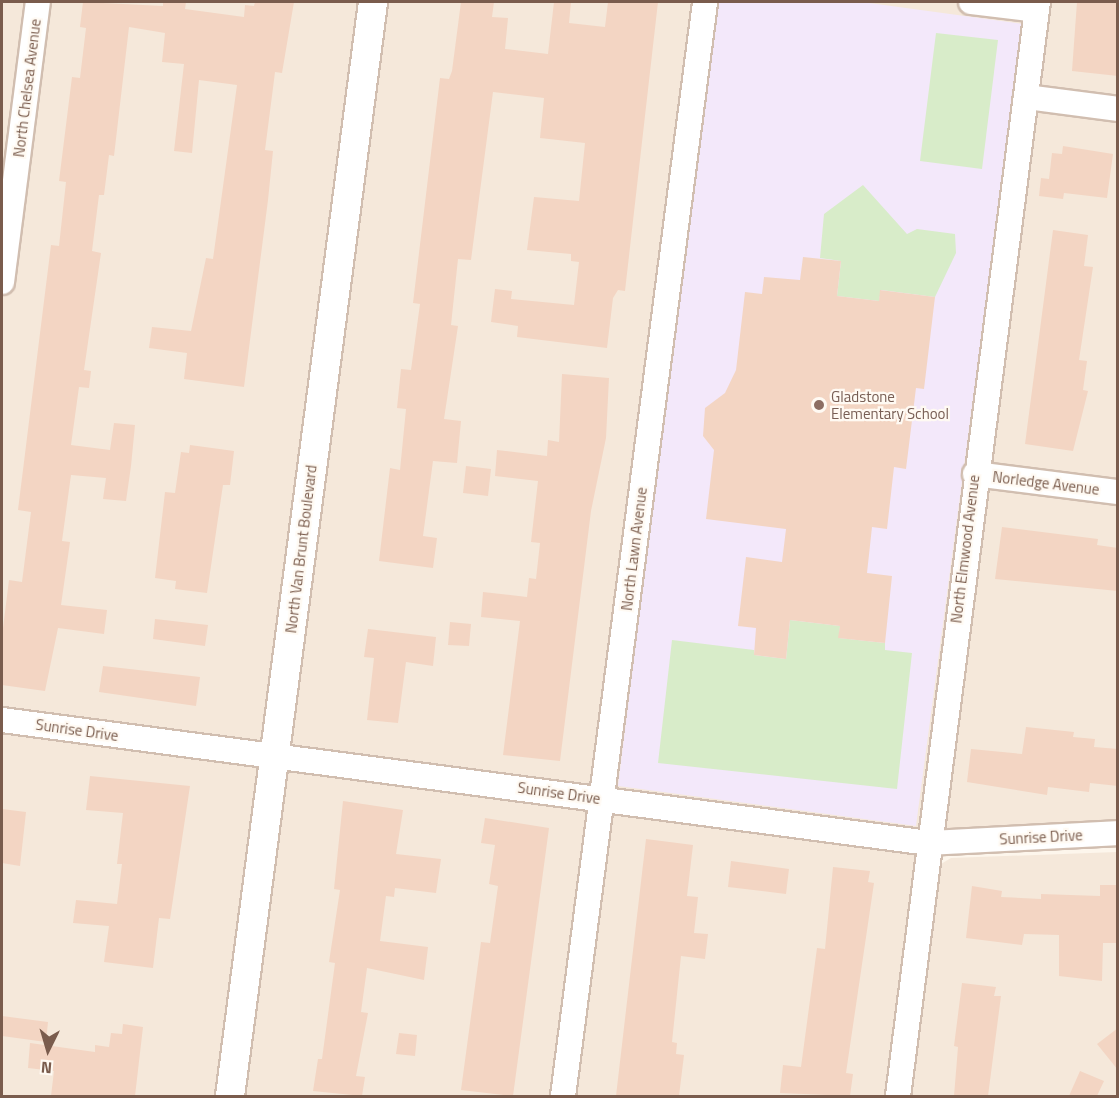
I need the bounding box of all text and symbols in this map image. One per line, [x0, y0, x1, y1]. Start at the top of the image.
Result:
street label: North Chelsea Avenue [10, 18, 44, 158]
place label: Gladstone Elementary School [831, 387, 949, 422]
marker: Gladstone Elementary School [812, 398, 826, 412]
street label: North Van Brunt Boulevard [282, 464, 320, 634]
street label: Norledge Avenue [991, 468, 1101, 498]
street label: North Elmwood Avenue [947, 474, 983, 624]
street label: North Lawn Avenue [617, 486, 651, 612]
street label: Sunrise Drive [35, 715, 119, 745]
street label: Sunrise Drive [517, 778, 601, 808]
street label: Sunrise Drive [999, 826, 1083, 848]
north arrow [18, 1020, 78, 1080]
text: N [40, 1055, 53, 1080]

